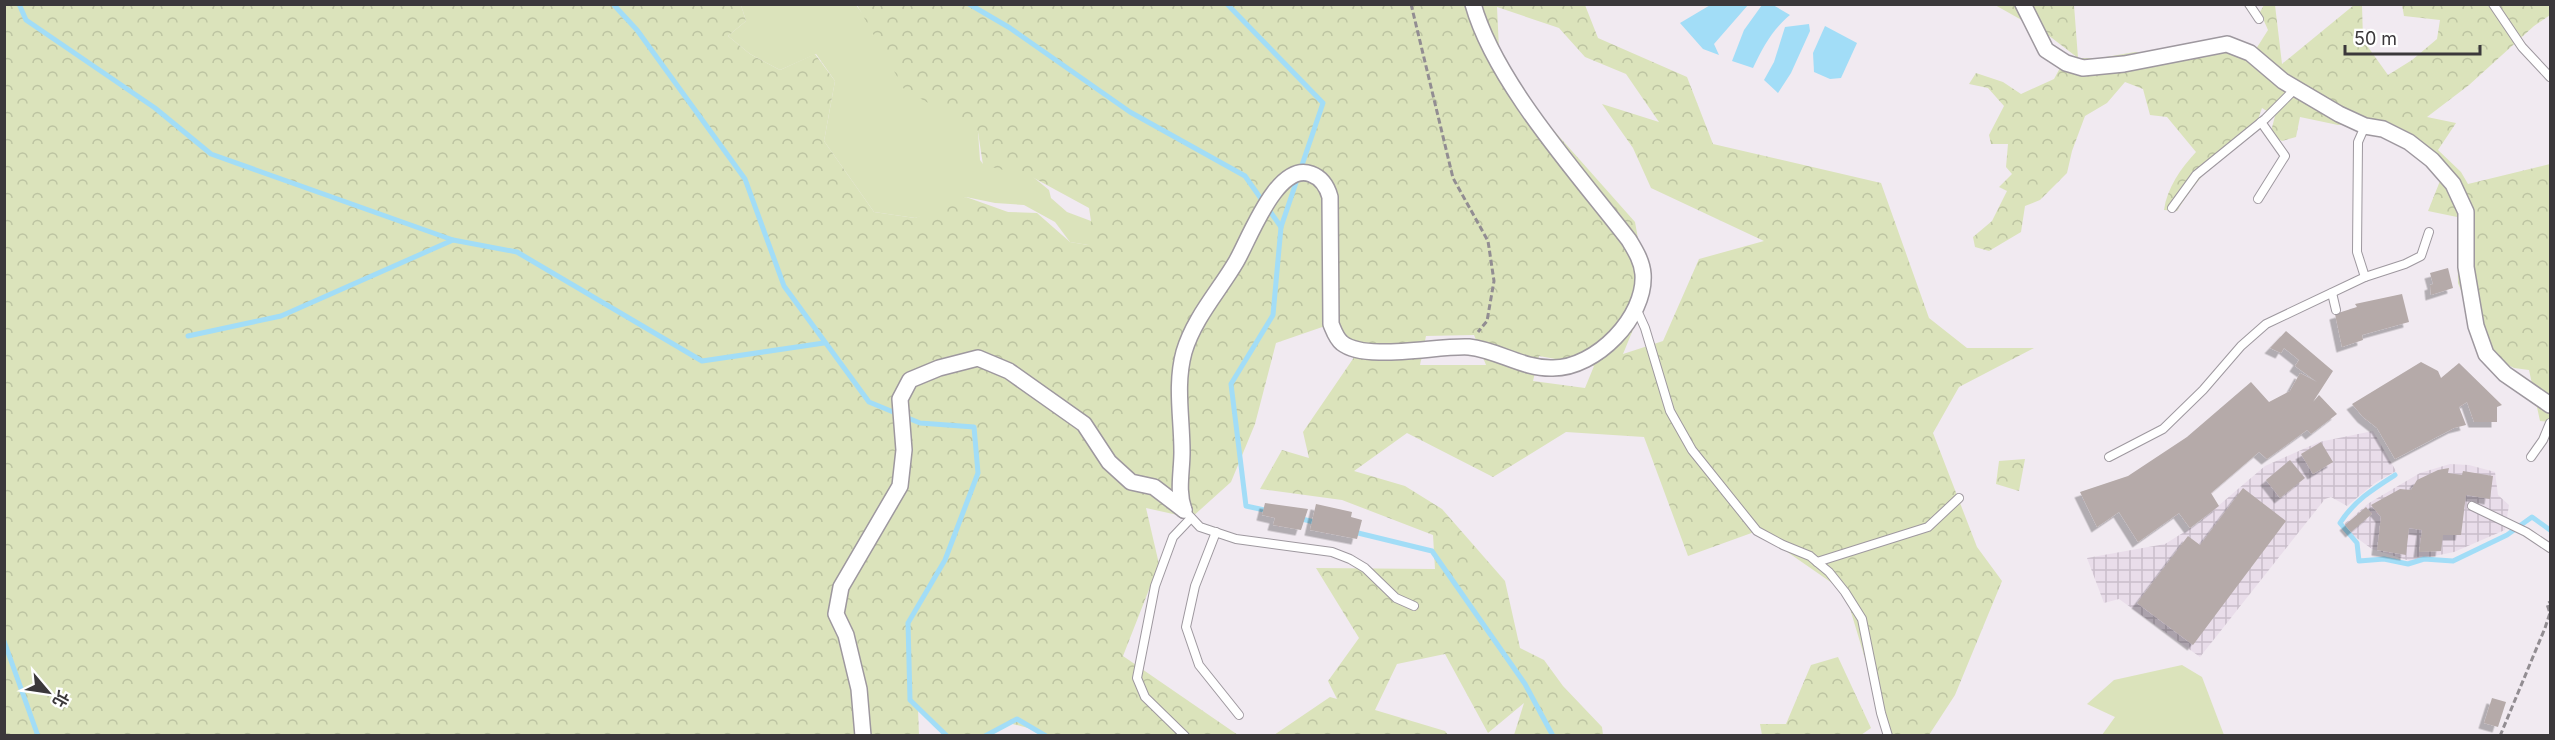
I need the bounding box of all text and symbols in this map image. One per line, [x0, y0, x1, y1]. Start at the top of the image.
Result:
scale bar [2345, 18, 2480, 56]
text: 50 m [2354, 28, 2397, 49]
north arrow [18, 662, 78, 722]
text: 北 [48, 687, 74, 711]

